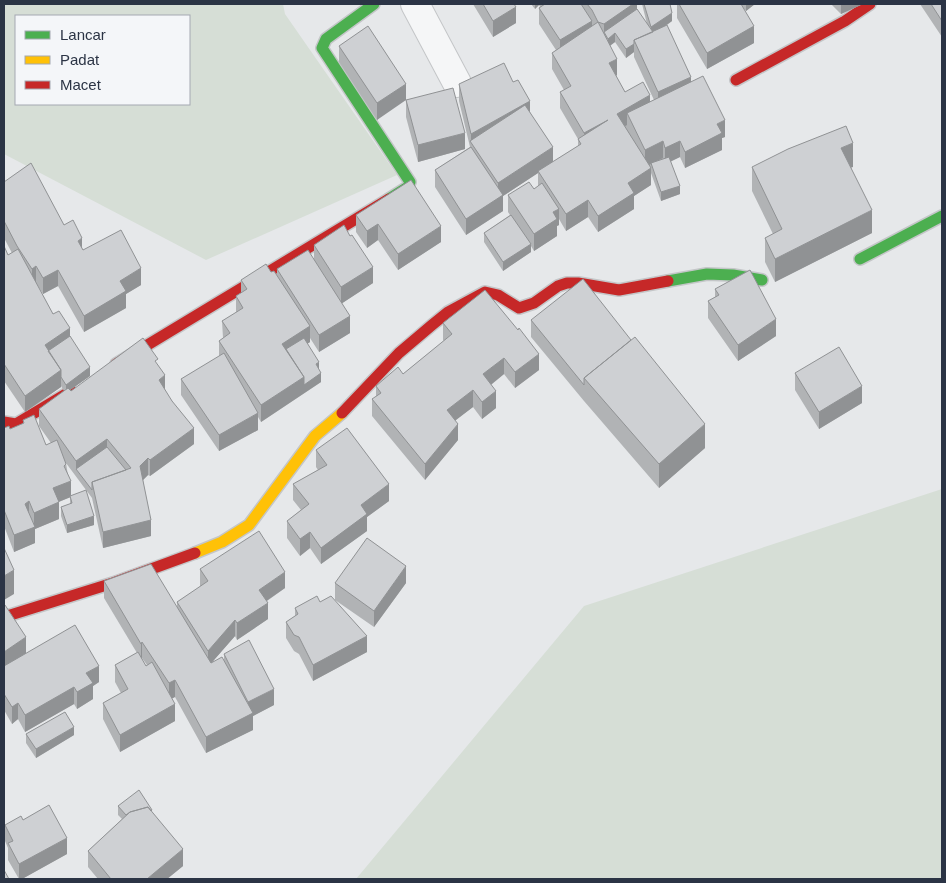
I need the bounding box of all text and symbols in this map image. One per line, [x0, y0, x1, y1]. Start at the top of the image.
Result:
legend [15, 15, 190, 105]
text: Lancar [60, 26, 106, 43]
text: Padat [60, 51, 100, 68]
text: Macet [60, 76, 102, 93]

